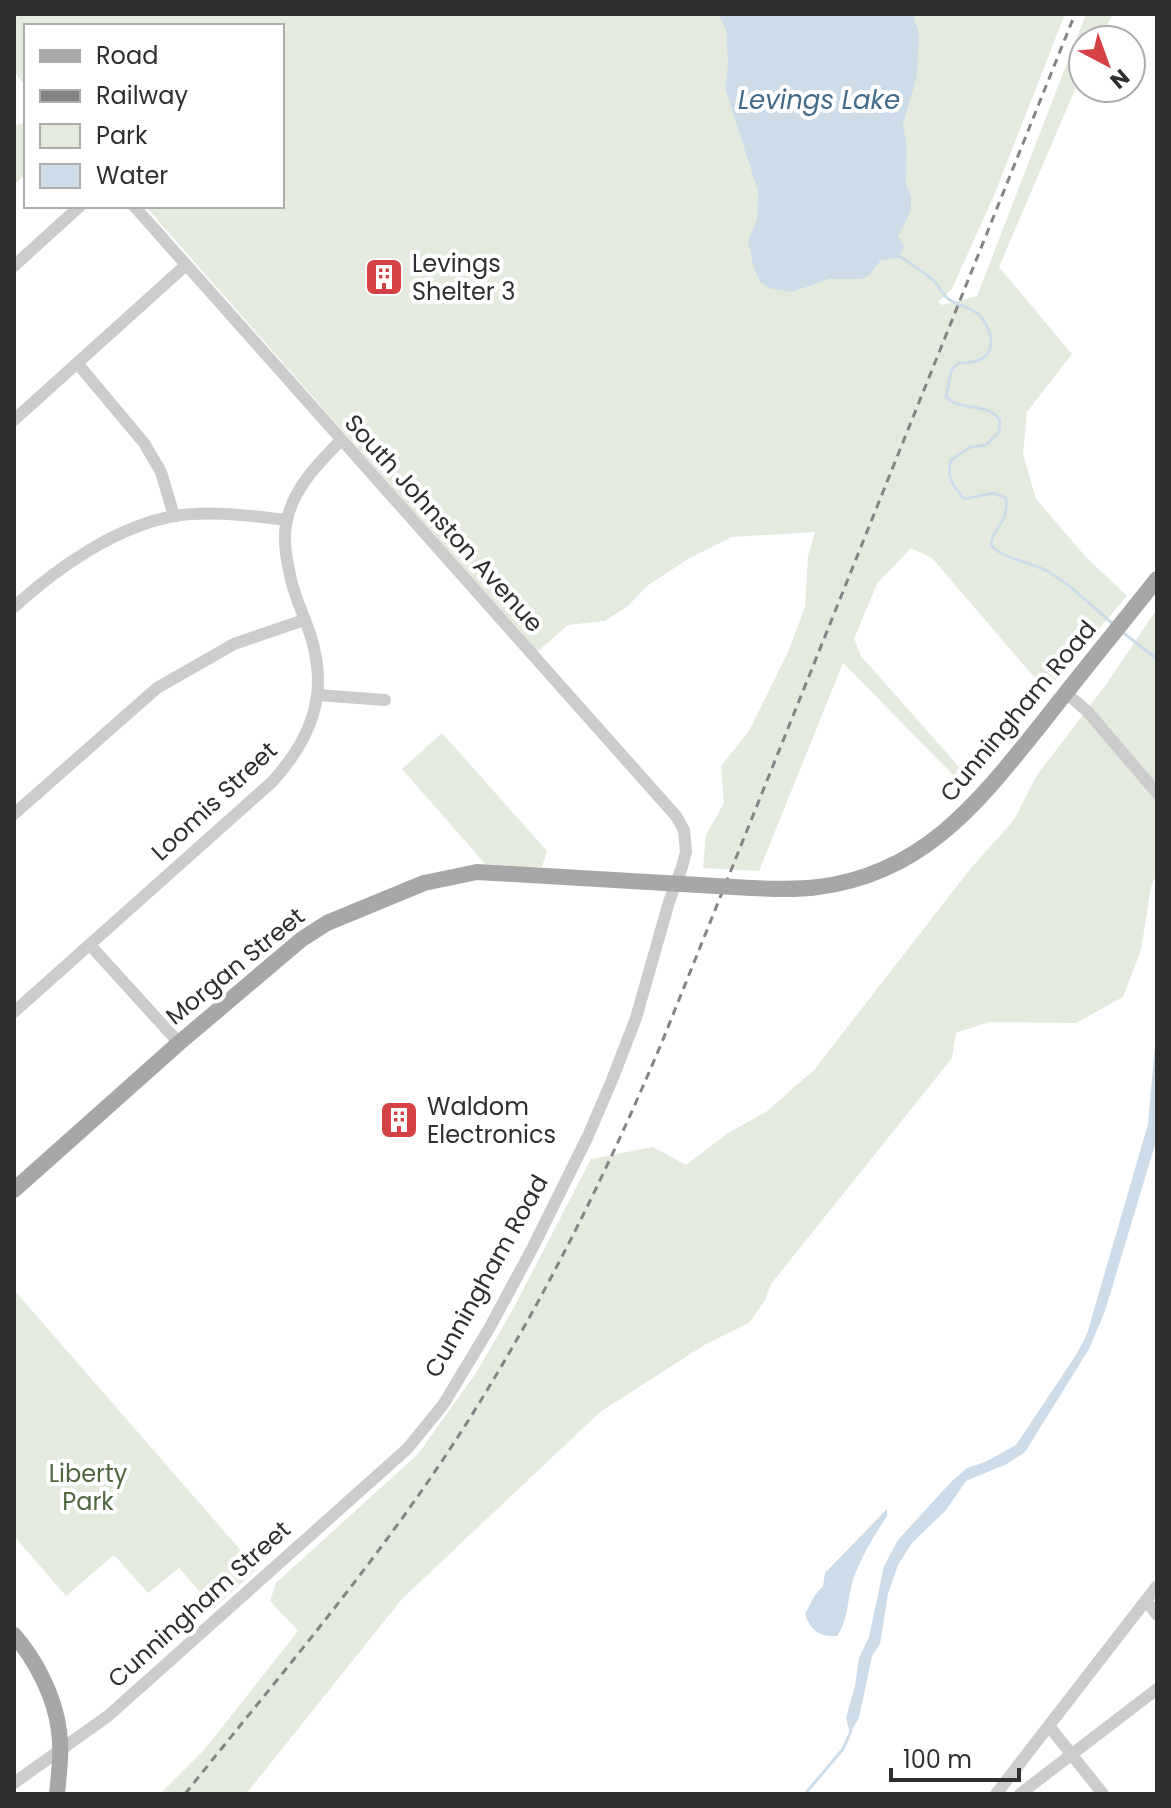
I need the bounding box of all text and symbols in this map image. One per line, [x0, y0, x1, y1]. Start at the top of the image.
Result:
legend [24, 24, 284, 208]
north arrow [1067, 24, 1147, 104]
text: Road [96, 39, 158, 72]
text: N [1103, 62, 1136, 96]
text: Railway [96, 79, 189, 112]
water label: Levings Lake [738, 82, 900, 118]
text: Park [96, 119, 148, 152]
text: Water [96, 159, 168, 192]
place label: Levings Shelter 3 [412, 247, 515, 308]
building icon: Levings Shelter 3 [363, 256, 405, 298]
street label: South Johnston Avenue [337, 407, 551, 639]
street label: Cunningham Road [932, 613, 1104, 809]
street label: Loomis Street [144, 734, 284, 868]
street label: Morgan Street [159, 900, 311, 1032]
place label: Waldom Electronics [427, 1090, 556, 1151]
building icon: Waldom Electronics [378, 1099, 420, 1141]
street label: Cunningham Road [416, 1169, 556, 1383]
park label: Liberty Park [49, 1457, 128, 1518]
street label: Cunningham Street [101, 1513, 297, 1695]
scale bar [891, 1732, 1019, 1782]
text: 100 m [903, 1743, 972, 1776]

